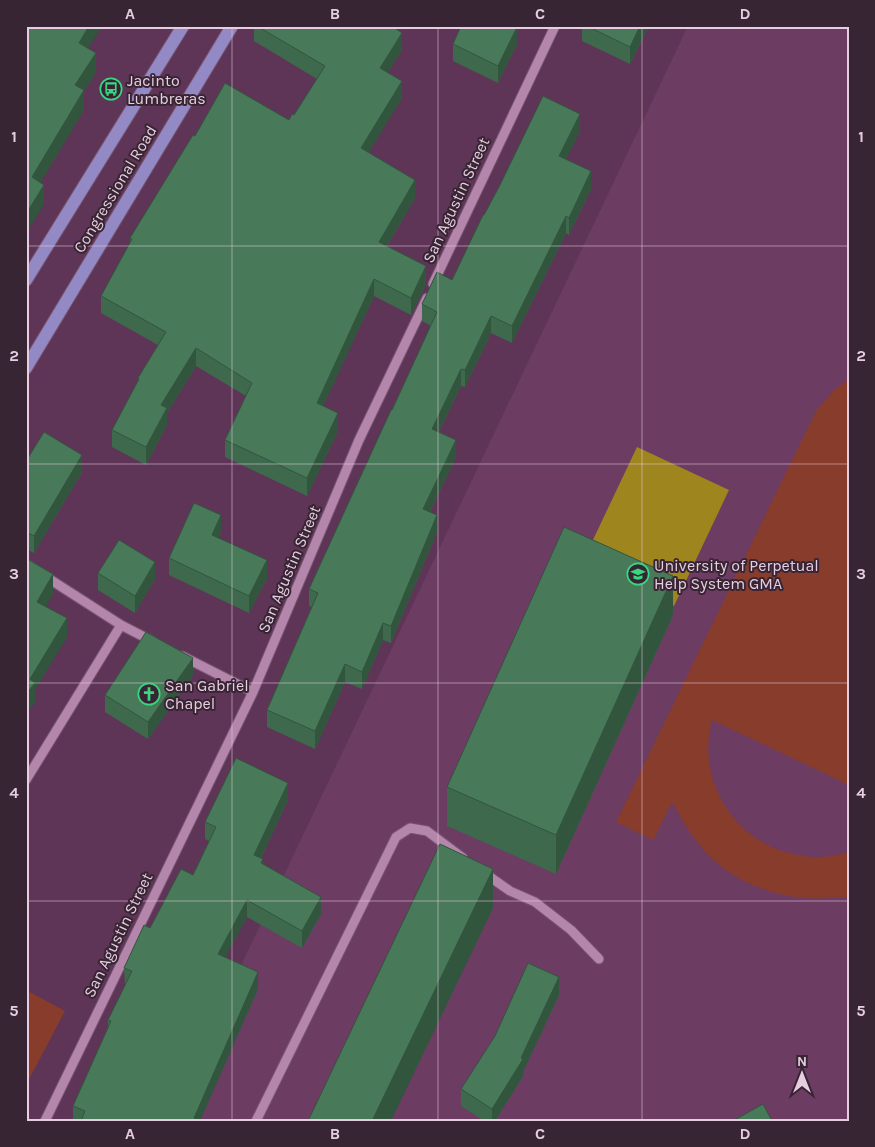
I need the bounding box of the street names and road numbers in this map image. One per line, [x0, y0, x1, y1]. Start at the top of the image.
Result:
street label: Congressional Road [69, 122, 161, 256]
street label: San Agustin Street [419, 134, 493, 266]
street label: San Agustin Street [254, 502, 324, 636]
street label: San Agustin Street [80, 870, 156, 1000]

